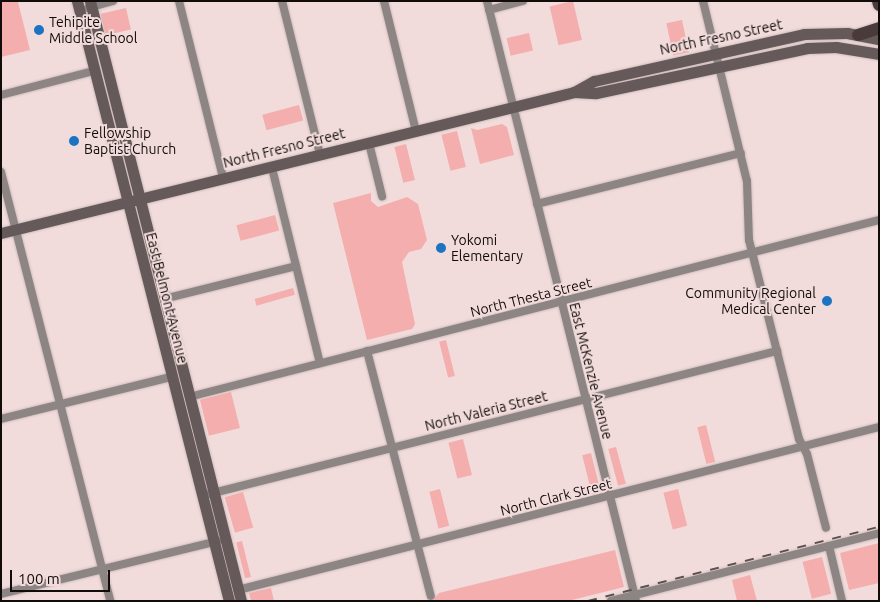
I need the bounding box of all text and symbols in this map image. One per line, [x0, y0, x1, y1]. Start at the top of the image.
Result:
place label: Tehipite Middle School [49, 14, 137, 46]
street label: North Fresno Street [658, 16, 784, 58]
marker: Tehipite Middle School [33, 24, 45, 36]
place label: Fellowship Baptist Church [84, 125, 176, 158]
street label: North Fresno Street [221, 125, 347, 171]
marker: Fellowship Baptist Church [68, 135, 80, 147]
street label: East Belmont Avenue [143, 231, 191, 365]
place label: Yokomi Elementary [451, 232, 523, 264]
marker: Yokomi Elementary [435, 242, 447, 254]
street label: North Thesta Street [468, 274, 594, 320]
place label: Community Regional Medical Center [685, 285, 816, 318]
marker: Community Regional Medical Center [820, 294, 834, 308]
street label: East McKenzie Avenue [566, 301, 616, 441]
street label: North Valeria Street [423, 388, 549, 434]
street label: North Clark Street [498, 475, 614, 519]
scale bar [12, 560, 112, 592]
text: 100 m [18, 570, 60, 587]

